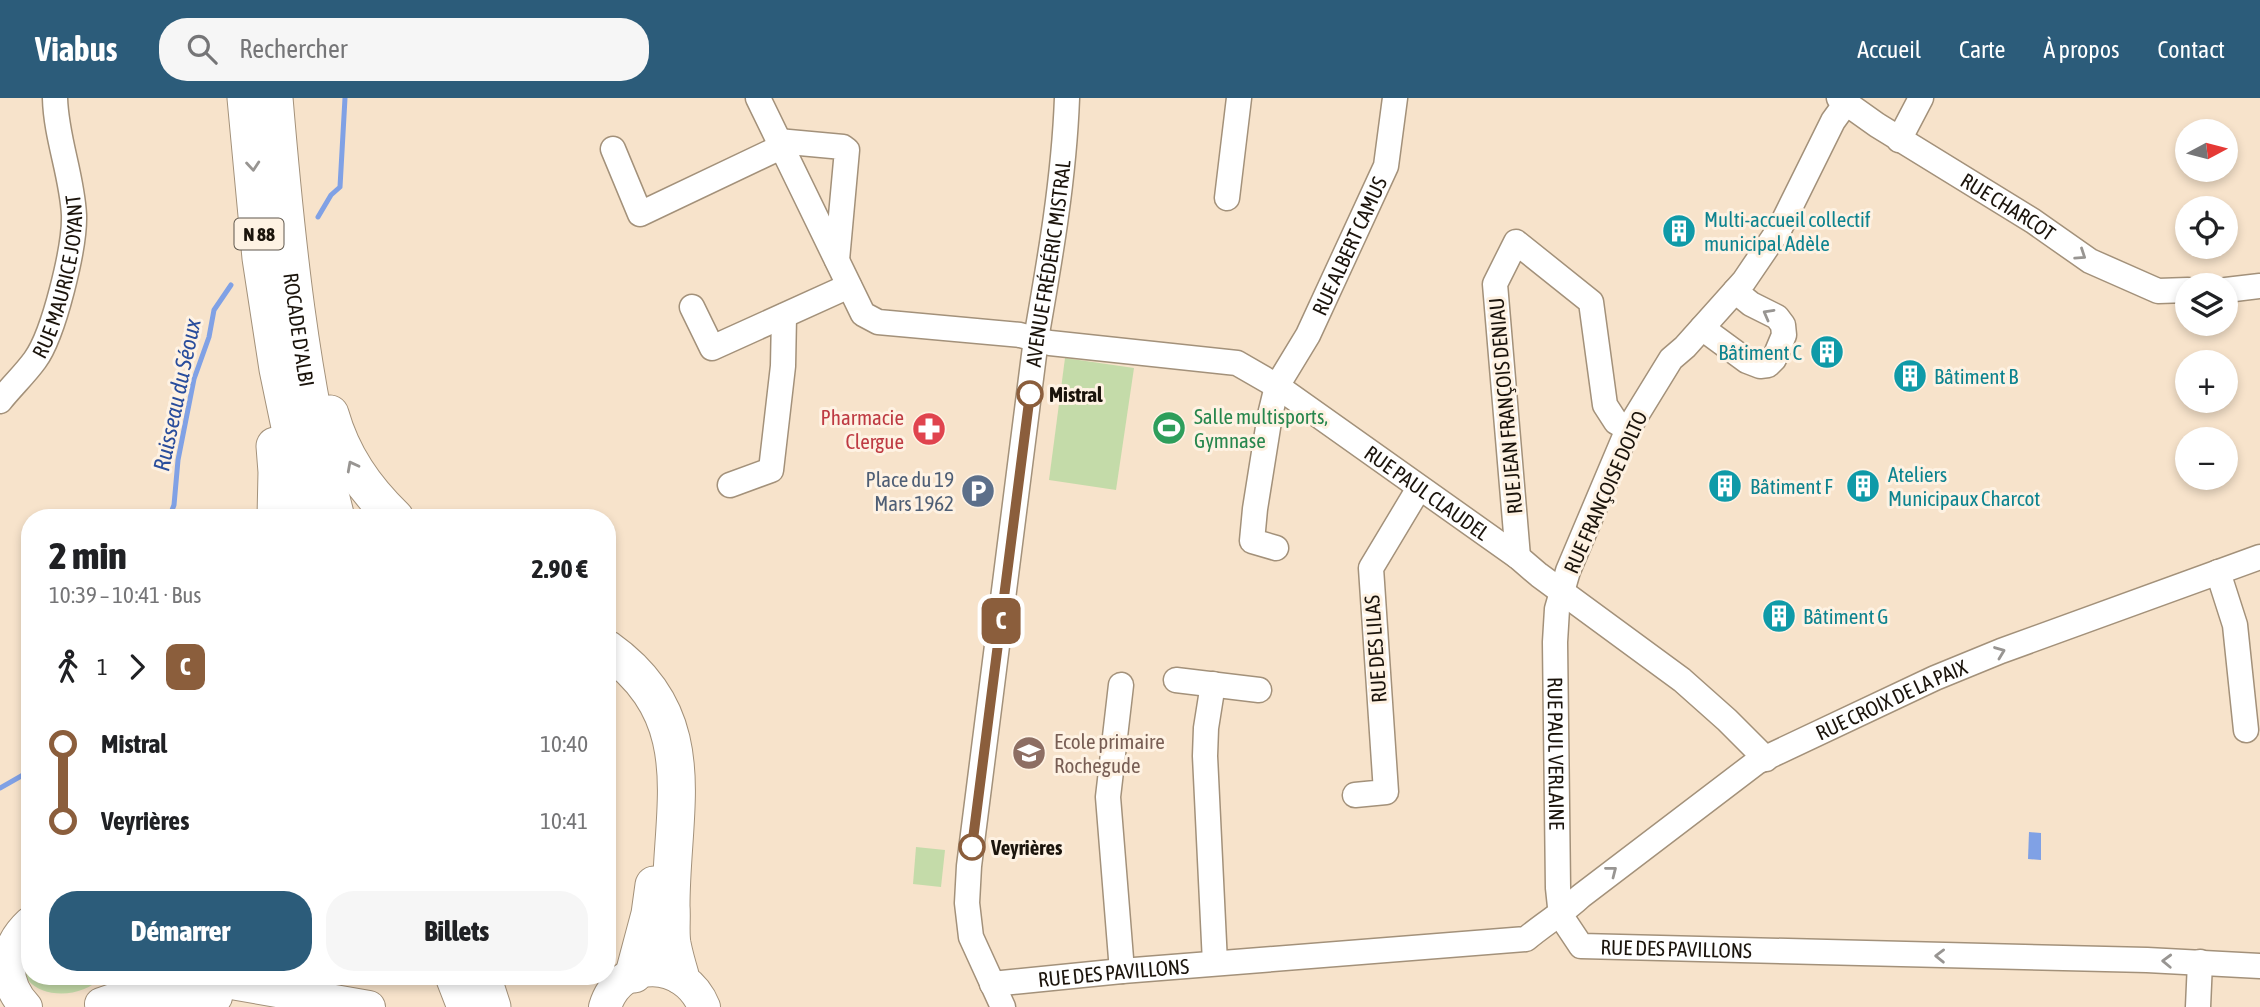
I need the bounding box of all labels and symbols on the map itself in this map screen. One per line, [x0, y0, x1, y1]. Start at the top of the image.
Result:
north arrow [2175, 119, 2238, 182]
street label: AVENUE FRÉDÉRIC MISTRAL [1021, 159, 1075, 368]
one-way arrow [245, 161, 260, 172]
street label: RUE CHARCOT [1957, 168, 2060, 245]
street label: RUE ALBERT CAMUS [1307, 173, 1391, 319]
street label: RUE MAURICE JOYANT [27, 193, 86, 362]
place label: Multi-accueil collectif municipal Adèle [1704, 207, 1871, 255]
building icon: Multi-accueil collectif municipal Adèle [1660, 212, 1698, 250]
road number: N 88 [234, 218, 284, 250]
one-way arrow [2073, 247, 2086, 259]
street label: ROCADE D'ALBI [279, 271, 320, 388]
street label: RUE JEAN FRANÇOIS DENIAU [1484, 297, 1526, 515]
one-way arrow [1763, 309, 1776, 322]
water label: Ruisseau du Séoux [148, 316, 206, 474]
building icon: Bâtiment C [1808, 333, 1846, 371]
place label: Bâtiment C [1718, 340, 1803, 364]
building icon: Bâtiment B [1891, 357, 1929, 395]
place label: Bâtiment B [1934, 364, 2018, 388]
marker: Mistral [1017, 381, 1043, 407]
place label: Mistral [1049, 382, 1103, 406]
place label: Salle multisports, Gymnase [1194, 404, 1328, 452]
place label: Pharmacie Clergue [821, 405, 904, 453]
street label: RUE FRANÇOISE DOLTO [1558, 407, 1652, 577]
sports icon: Salle multisports, Gymnase [1150, 409, 1188, 447]
pharmacy icon: Pharmacie Clergue [910, 410, 948, 448]
street label: RUE PAUL CLAUDEL [1360, 440, 1494, 545]
one-way arrow [347, 461, 360, 473]
place label: Ateliers Municipaux Charcot [1888, 462, 2040, 510]
place label: Place du 19 Mars 1962 [865, 467, 954, 515]
building icon: Bâtiment F [1706, 467, 1744, 505]
building icon: Ateliers Municipaux Charcot [1844, 467, 1882, 505]
parking icon: Place du 19 Mars 1962 [959, 472, 997, 510]
place label: Bâtiment F [1750, 474, 1833, 498]
street label: RUE DES LILAS [1359, 594, 1391, 704]
building icon: Bâtiment G [1760, 597, 1798, 635]
line badge: C [978, 598, 1024, 644]
place label: Bâtiment G [1803, 604, 1889, 628]
one-way arrow [1993, 646, 2005, 660]
street label: RUE CROIX DE LA PAIX [1812, 654, 1971, 745]
street label: RUE PAUL VERLAINE [1543, 677, 1569, 830]
place label: Ecole primaire Rochegude [1054, 729, 1165, 777]
school or university icon: Ecole primaire Rochegude [1010, 734, 1048, 772]
marker: Veyrières [959, 834, 985, 860]
place label: Veyrières [990, 835, 1063, 859]
one-way arrow [1605, 867, 1617, 880]
street label: RUE DES PAVILLONS [1600, 934, 1752, 962]
one-way arrow [1934, 948, 1945, 964]
one-way arrow [2162, 953, 2173, 968]
street label: RUE DES PAVILLONS [1037, 954, 1190, 991]

